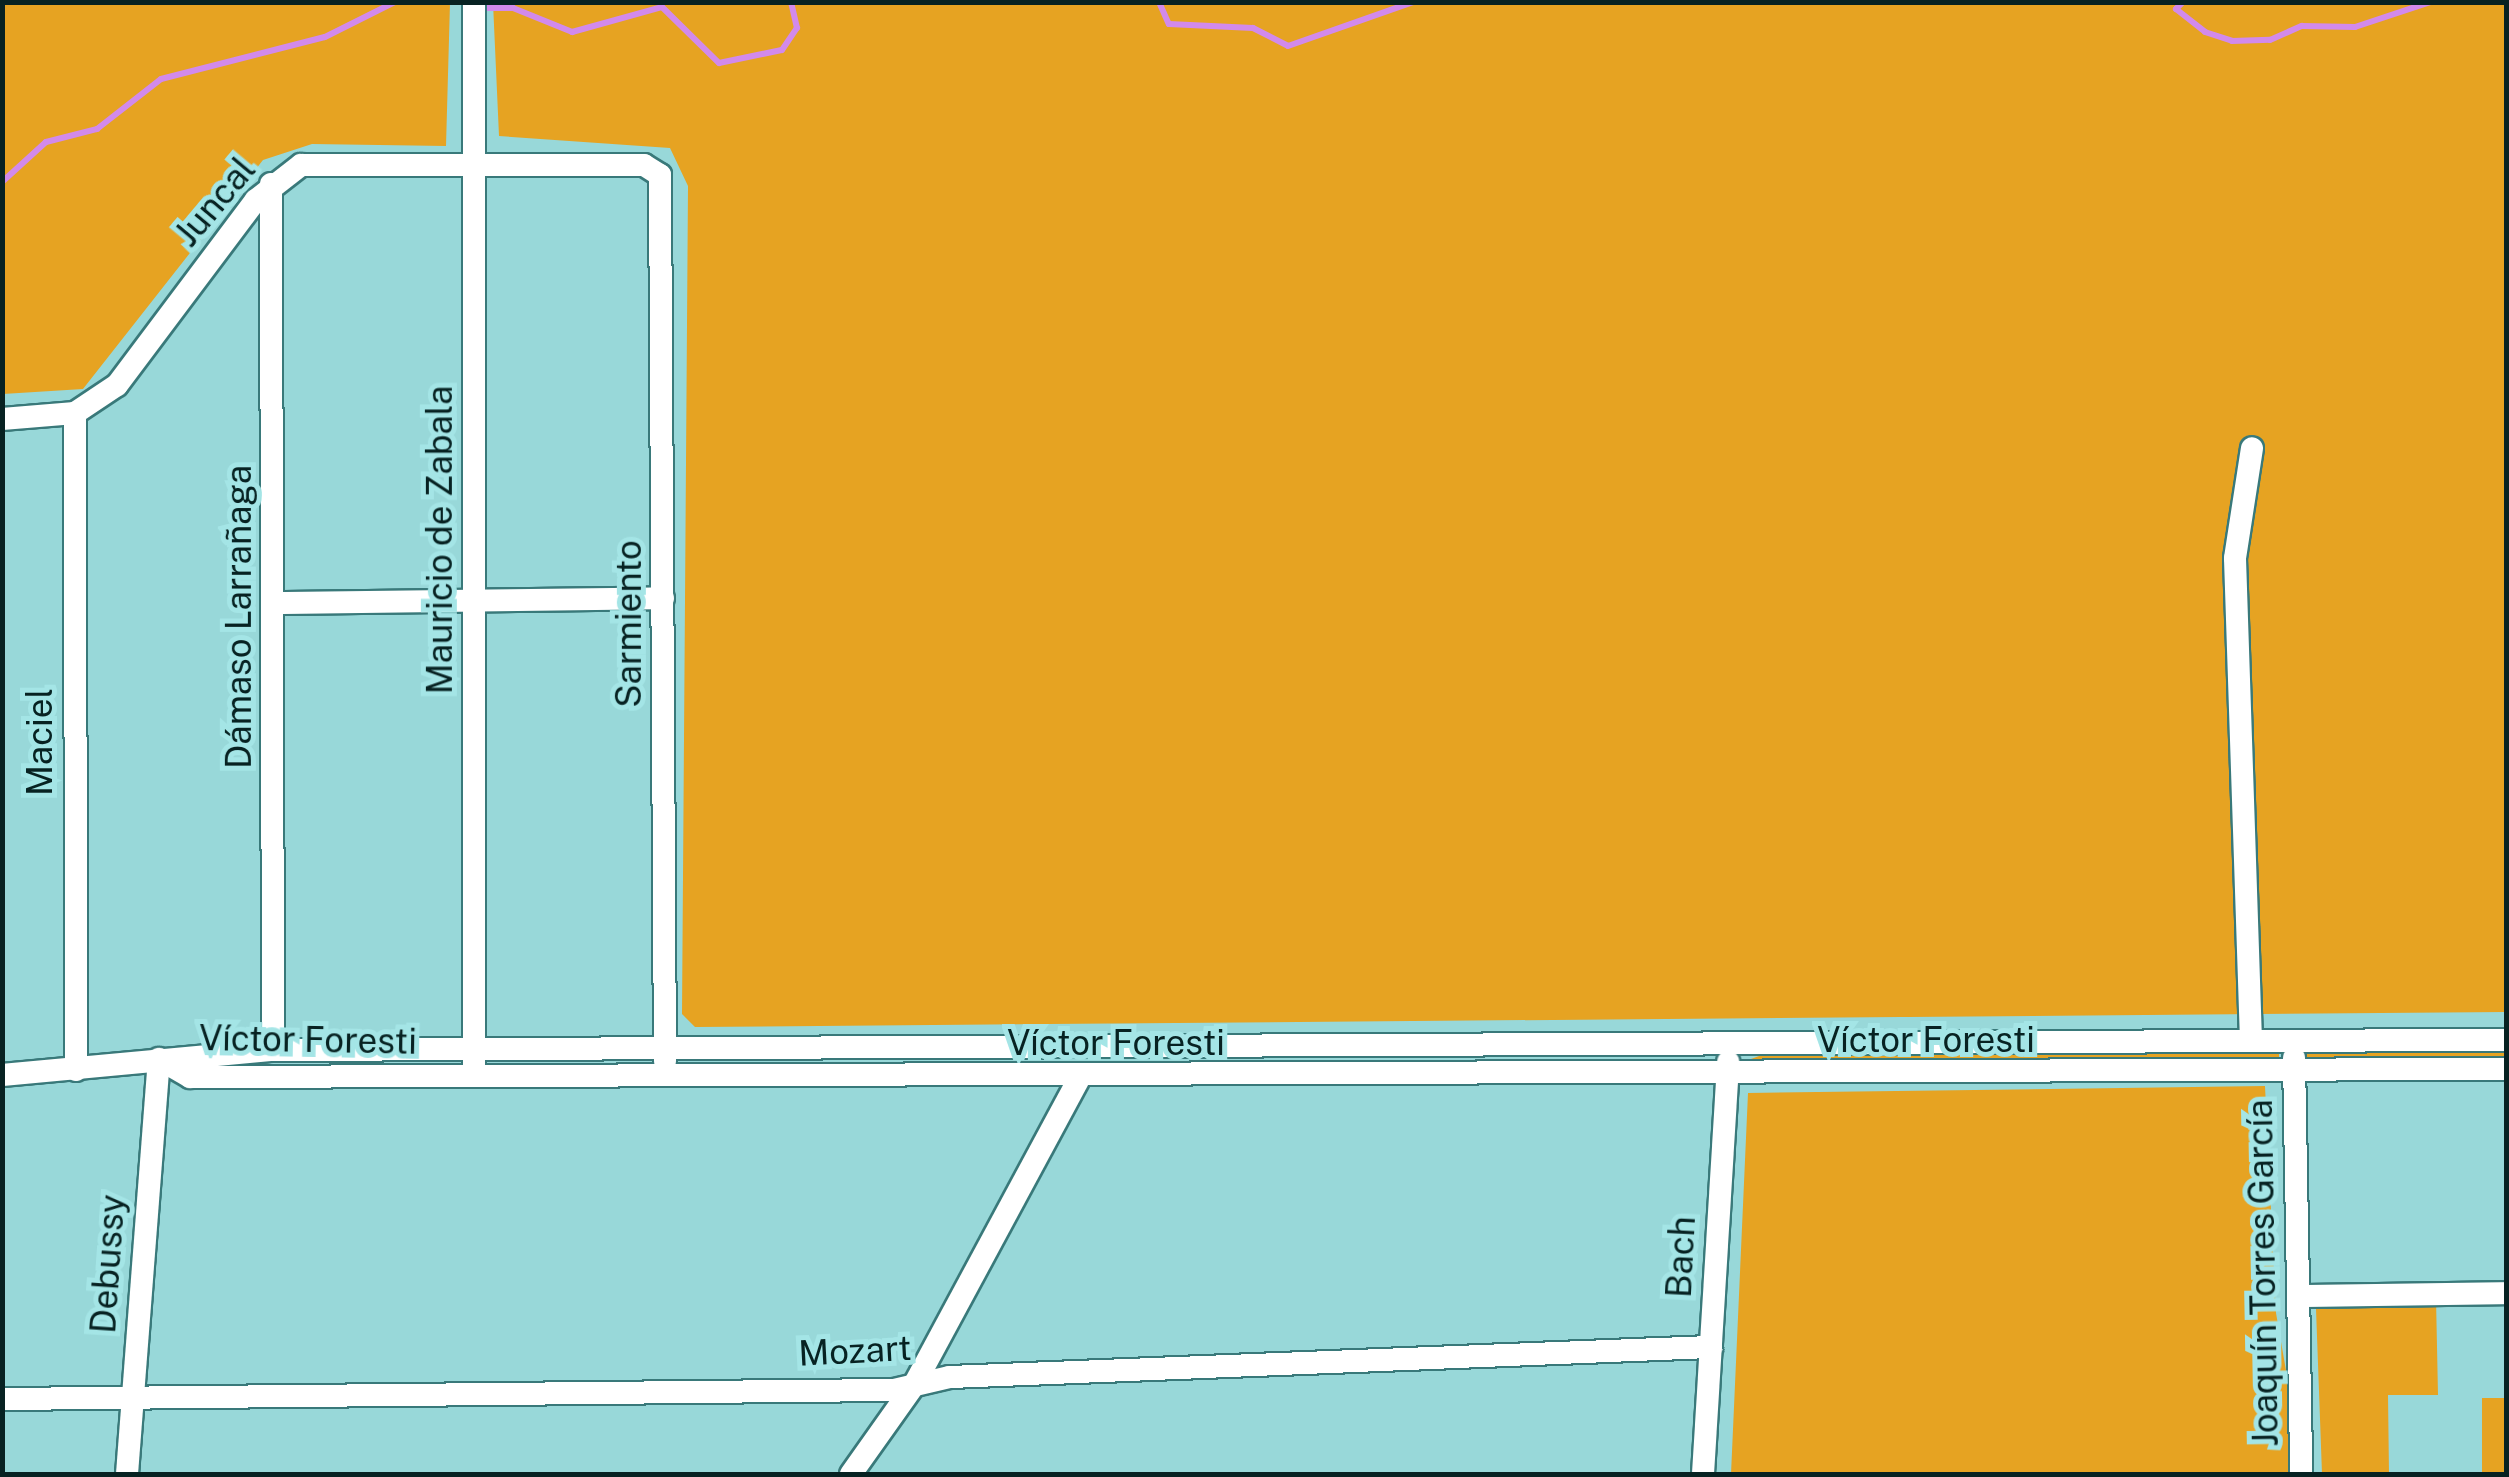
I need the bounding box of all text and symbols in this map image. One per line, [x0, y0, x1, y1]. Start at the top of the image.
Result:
street label: Juncal [166, 149, 264, 255]
street label: Mauricio de Zabala [419, 385, 461, 695]
street label: Dámaso Larrañaga [218, 465, 260, 769]
street label: Sarmiento [608, 540, 650, 708]
street label: Maciel [19, 688, 61, 796]
street label: Víctor Foresti [199, 1017, 417, 1063]
street label: Víctor Foresti [1817, 1019, 2035, 1061]
street label: Víctor Foresti [1007, 1022, 1225, 1064]
street label: Joaquín Torres García [2239, 1099, 2287, 1447]
street label: Debussy [82, 1193, 134, 1335]
street label: Bach [1658, 1215, 1704, 1299]
street label: Mozart [797, 1327, 913, 1375]

